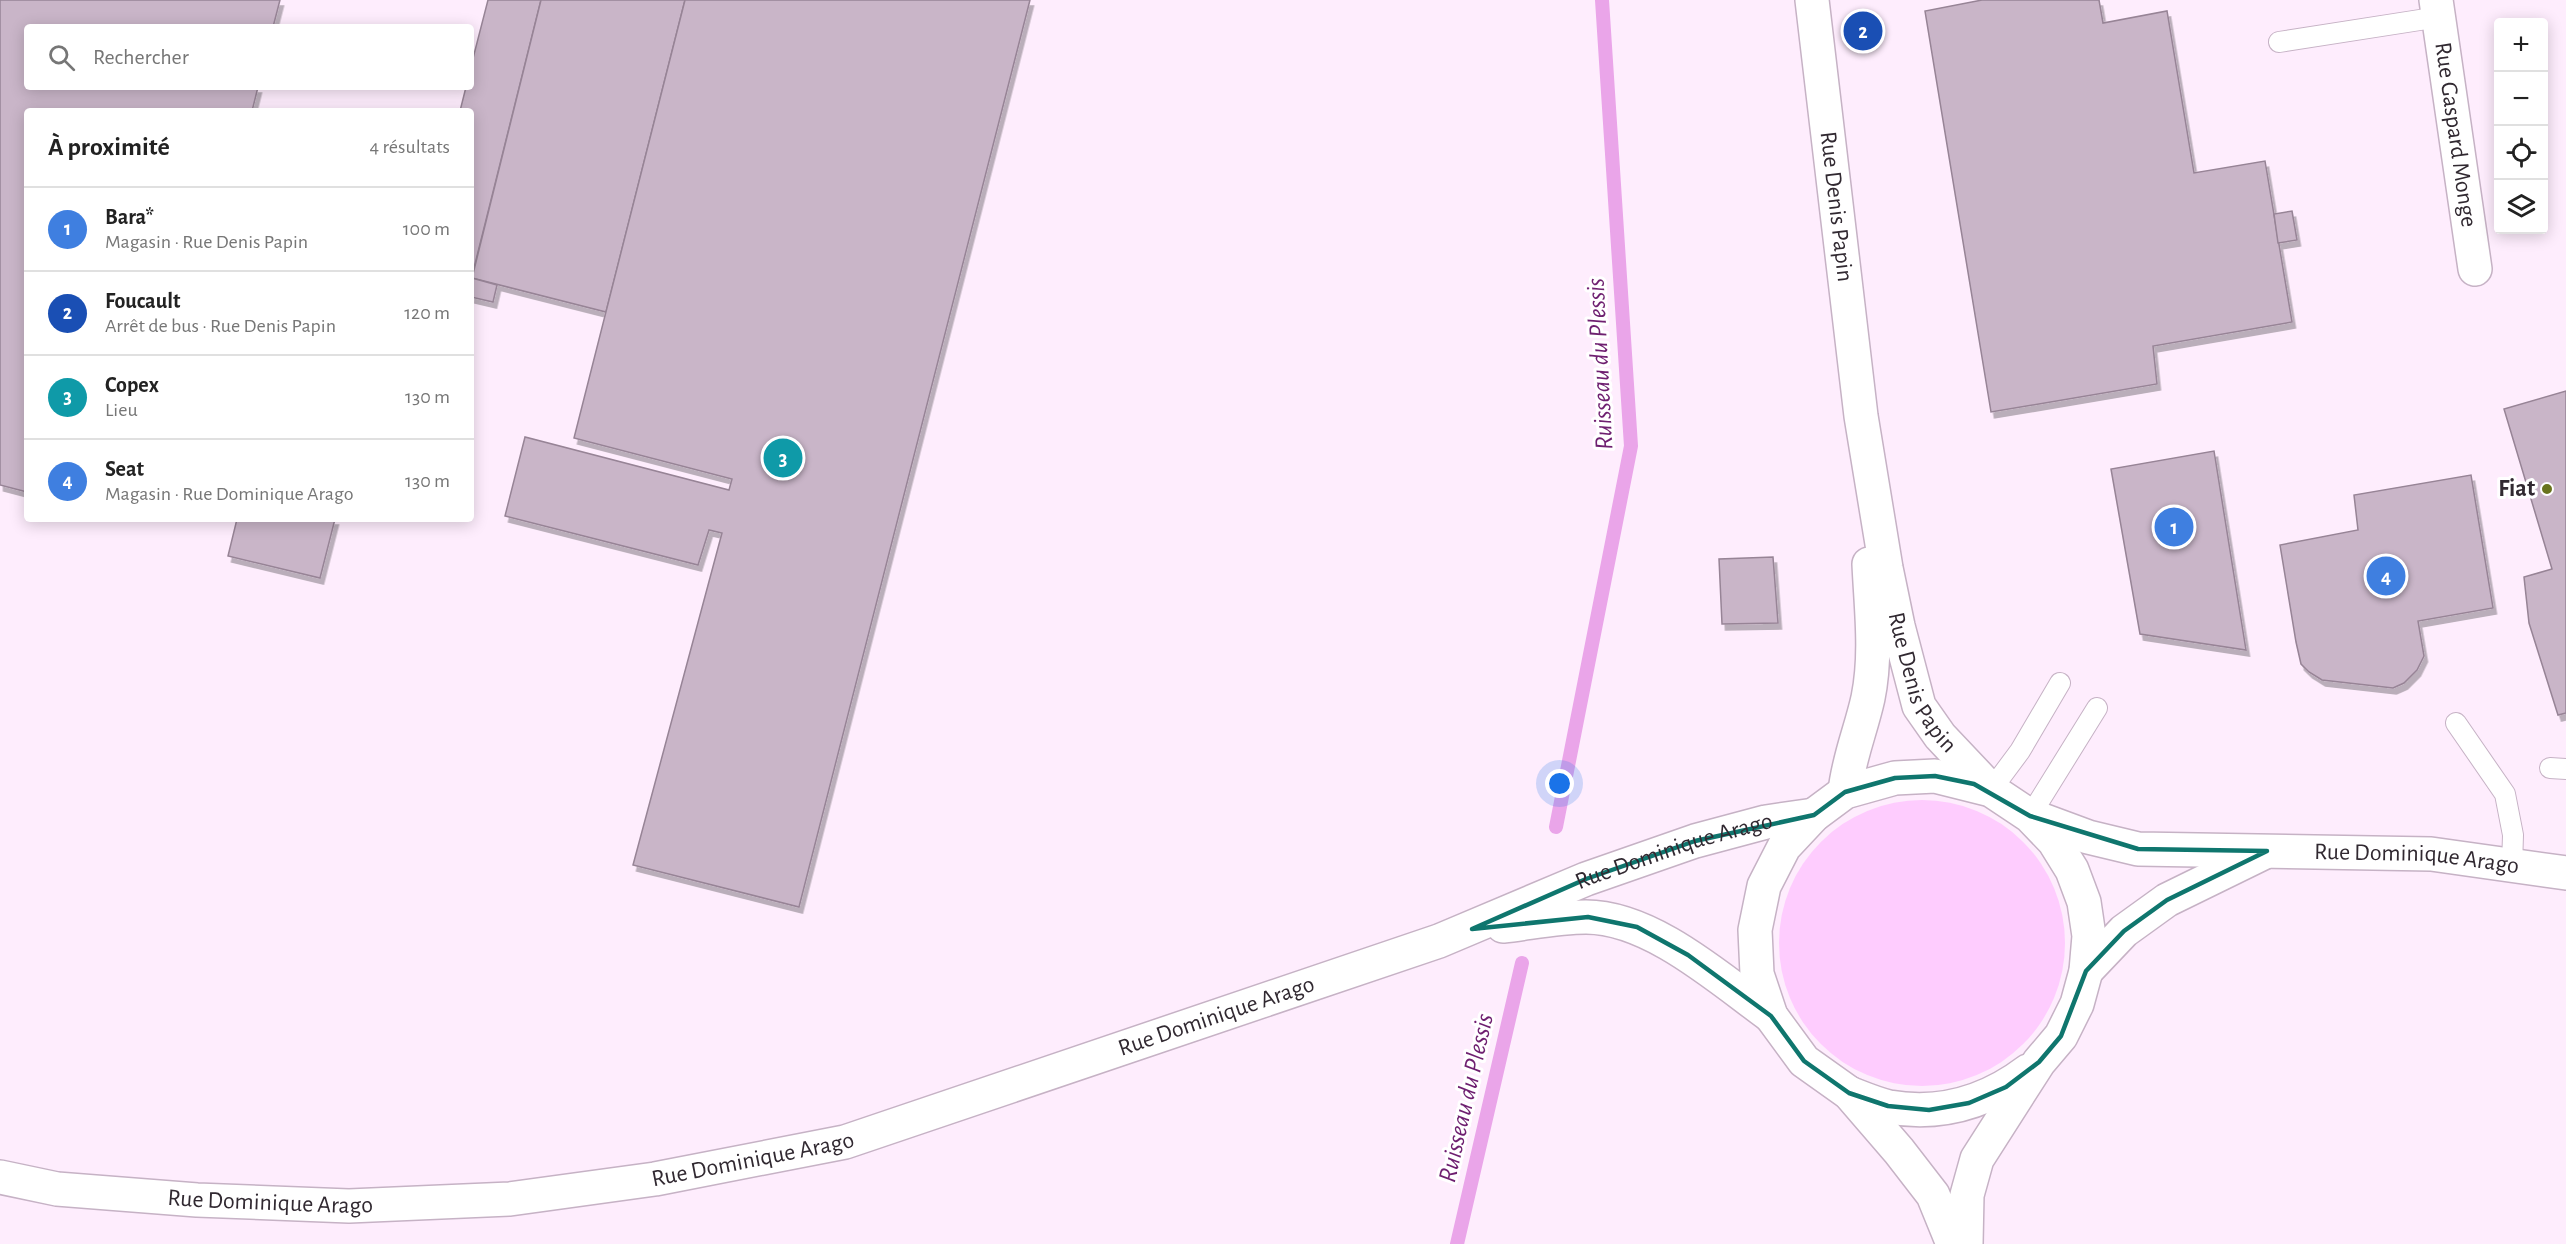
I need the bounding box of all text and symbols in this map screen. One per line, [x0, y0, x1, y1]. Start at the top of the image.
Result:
pin: 2 [1844, 9, 1882, 54]
map controls [2494, 18, 2548, 234]
button: + [2494, 18, 2548, 72]
search box [24, 24, 474, 90]
icon: search [45, 41, 78, 74]
street label: Rue Gaspard Monge [2430, 41, 2481, 229]
text: Rechercher [93, 46, 189, 68]
button: − [2494, 72, 2548, 126]
button: locate [2494, 126, 2548, 180]
street label: Rue Denis Papin [1816, 130, 1857, 283]
text: À proximité [48, 134, 170, 160]
text: 4 résultats [369, 137, 450, 157]
button: layers [2494, 180, 2548, 234]
text: Bara* [105, 206, 154, 228]
text: 1 [64, 219, 71, 239]
text: 100 m [403, 219, 450, 239]
text: Magasin · Rue Denis Papin [105, 232, 308, 252]
water label: Ruisseau du Plessis [1583, 277, 1617, 451]
text: Foucault [105, 290, 180, 312]
text: 2 [63, 303, 72, 323]
text: 120 m [404, 303, 450, 323]
text: Arrêt de bus · Rue Denis Papin [105, 316, 336, 336]
text: Copex [105, 374, 159, 396]
text: 3 [63, 387, 72, 407]
text: 130 m [405, 387, 450, 407]
text: Lieu [105, 400, 138, 420]
pin: 3 [764, 436, 802, 480]
text: Seat [105, 458, 144, 480]
text: 4 [62, 471, 73, 491]
text: 130 m [405, 471, 450, 491]
place label: Fiat [2498, 477, 2535, 501]
marker: Fiat [2540, 482, 2554, 496]
text: Magasin · Rue Dominique Arago [105, 484, 354, 504]
pin: 1 [2154, 504, 2194, 550]
pin: 4 [2366, 554, 2406, 598]
street label: Rue Denis Papin [1883, 610, 1961, 757]
your location [1545, 769, 1574, 798]
street label: Rue Dominique Arago [1572, 809, 1774, 894]
street label: Rue Dominique Arago [2314, 840, 2521, 878]
street label: Rue Dominique Arago [1115, 972, 1318, 1061]
water label: Ruisseau du Plessis [1434, 1011, 1498, 1185]
street label: Rue Dominique Arago [650, 1128, 857, 1191]
street label: Rue Dominique Arago [167, 1186, 374, 1218]

